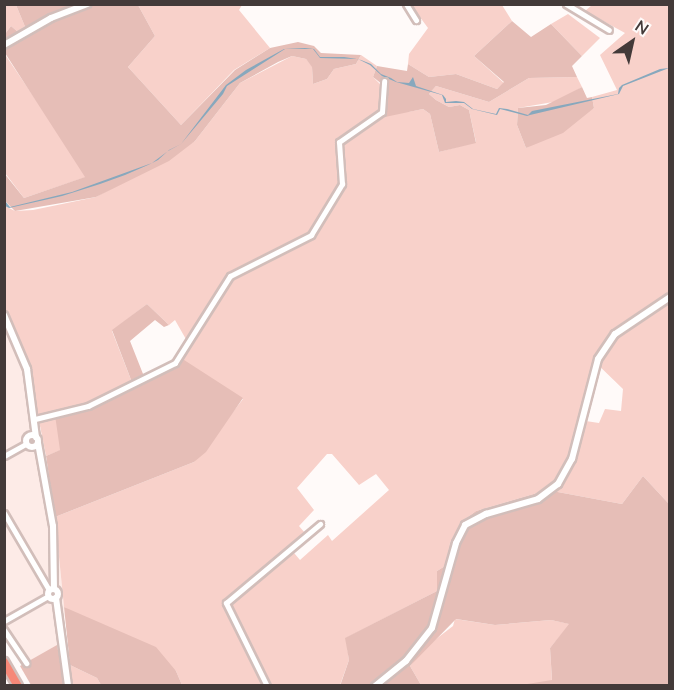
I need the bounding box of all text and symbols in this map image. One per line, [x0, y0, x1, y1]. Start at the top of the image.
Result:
north arrow [602, 12, 662, 72]
text: N [631, 15, 653, 39]

